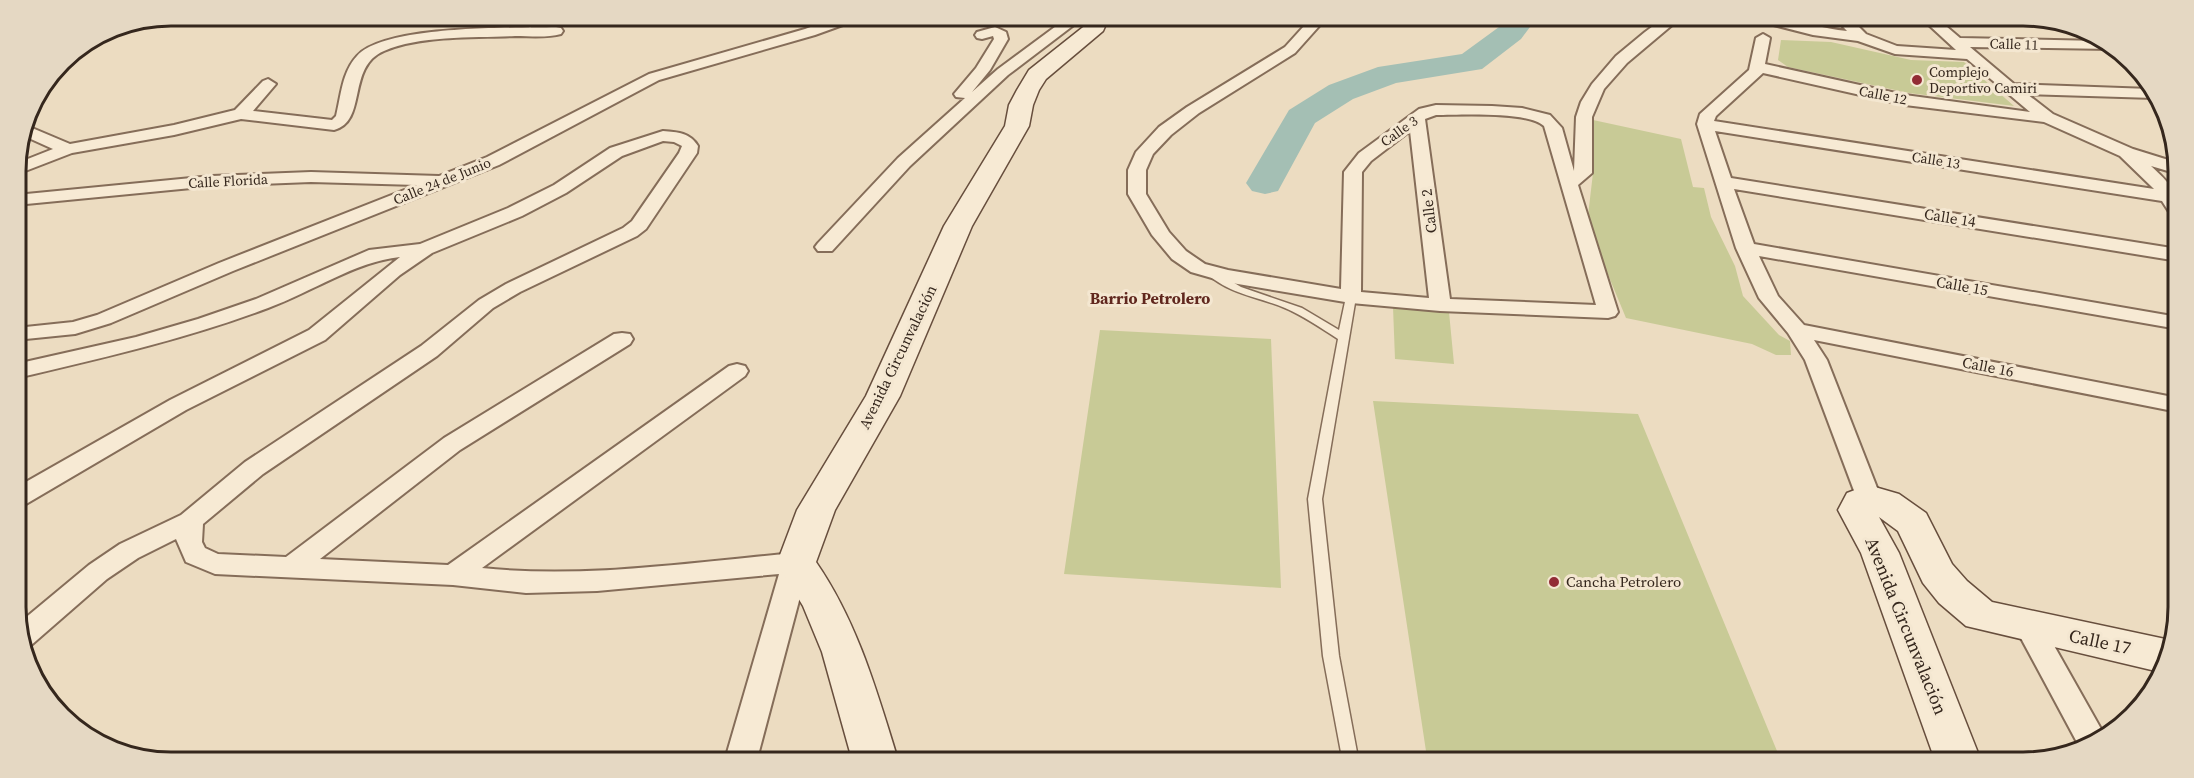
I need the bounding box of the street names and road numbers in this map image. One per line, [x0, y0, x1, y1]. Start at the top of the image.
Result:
street label: Calle 11 [1989, 33, 2039, 55]
street label: Calle 12 [1857, 81, 1909, 109]
street label: Calle 3 [1376, 111, 1422, 151]
street label: Calle 13 [1910, 146, 1962, 174]
street label: Calle 24 de Junio [390, 152, 494, 210]
street label: Calle Florida [188, 169, 269, 193]
street label: Calle 2 [1415, 188, 1442, 235]
street label: Calle 14 [1923, 203, 1978, 232]
street label: Calle 15 [1935, 271, 1990, 300]
street label: Avenida Circunvalación [854, 281, 942, 432]
street label: Calle 16 [1960, 351, 2016, 382]
street label: Avenida Circunvalación [1859, 533, 1954, 718]
street label: Calle 17 [2067, 623, 2133, 660]

